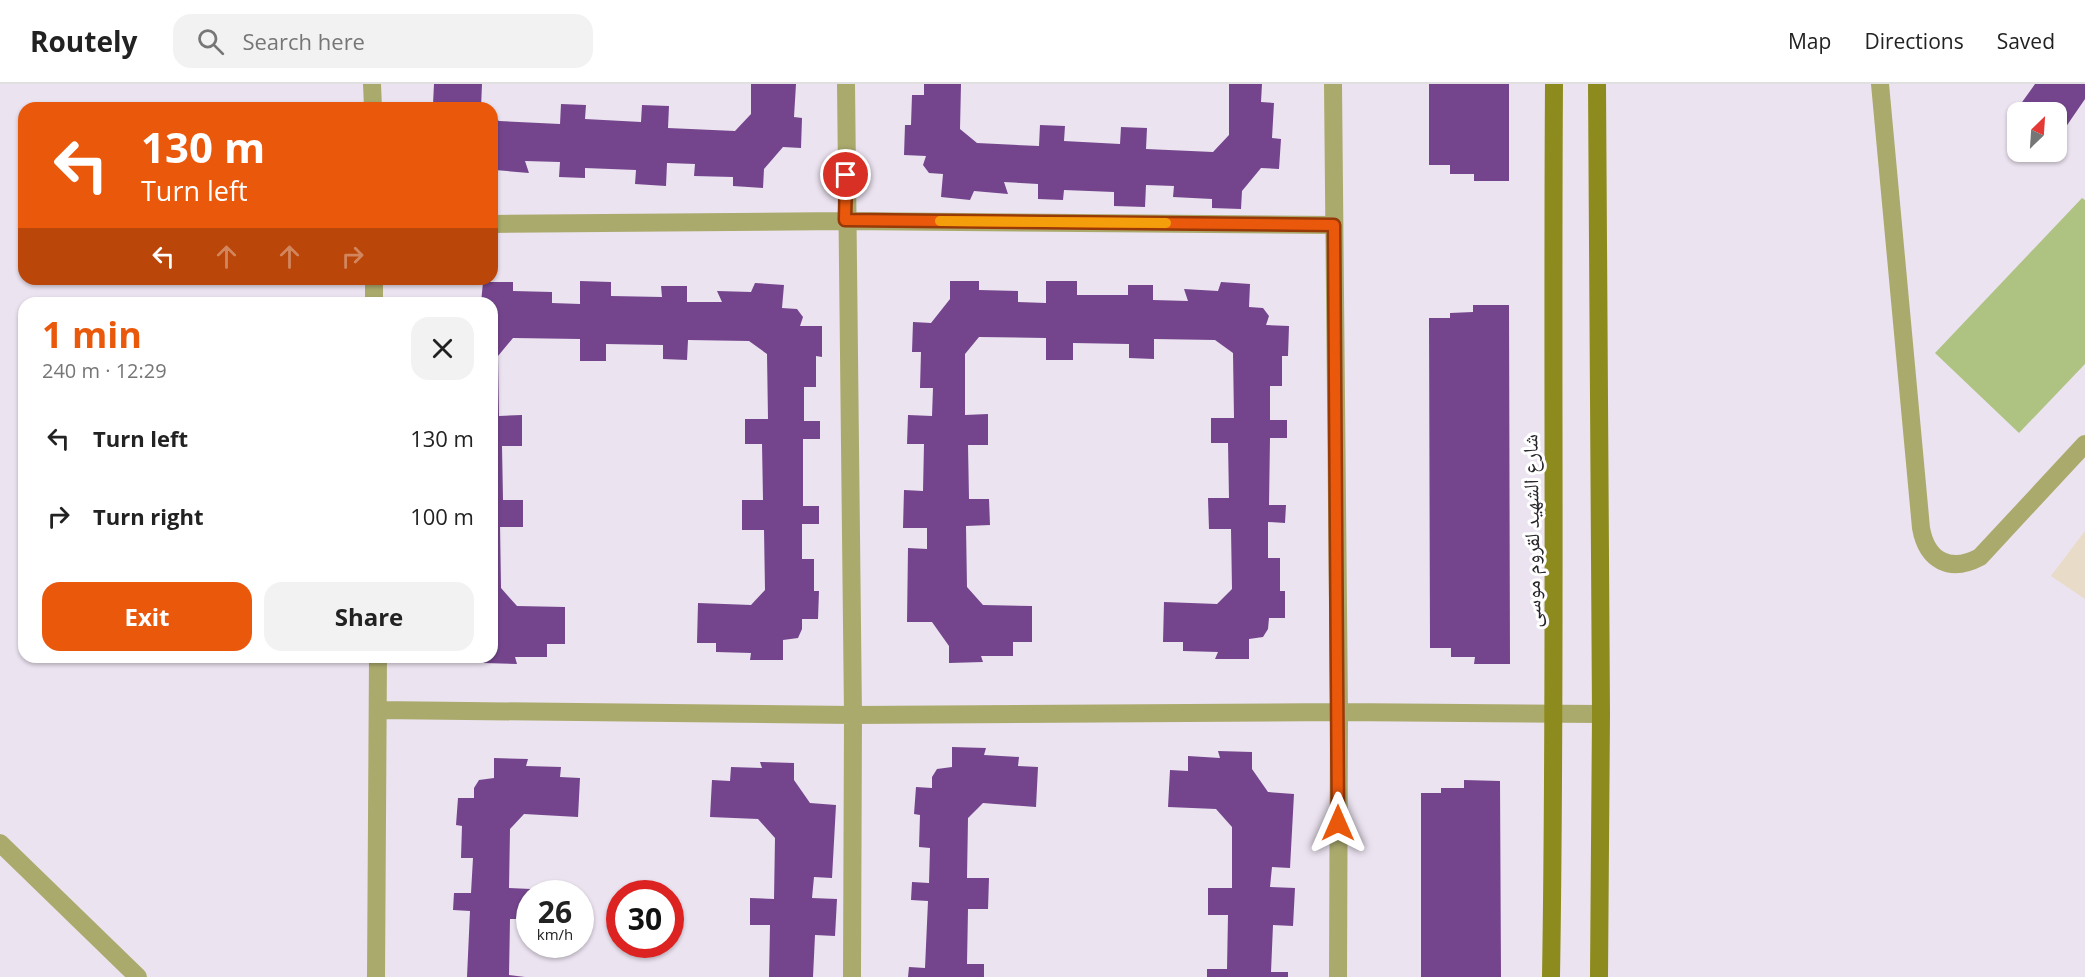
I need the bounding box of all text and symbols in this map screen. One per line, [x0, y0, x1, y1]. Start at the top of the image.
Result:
search box [173, 14, 593, 68]
text: Routely [30, 22, 137, 60]
icon: search [194, 25, 227, 58]
text: Search here [242, 26, 365, 56]
text: Map [1788, 27, 1831, 55]
text: Directions [1864, 27, 1964, 55]
text: Saved [1997, 27, 2055, 55]
north arrow [2007, 102, 2067, 162]
map controls [2007, 102, 2067, 162]
text: 130 m [141, 118, 265, 175]
icon: left [42, 126, 120, 204]
pin [820, 149, 871, 200]
icon: arrive [829, 158, 862, 191]
text: Turn left [141, 172, 248, 209]
icon: left [147, 240, 180, 273]
icon: ahead [210, 240, 243, 273]
icon: ahead [273, 240, 306, 273]
icon: right [336, 240, 369, 273]
text: 1 min [42, 310, 142, 359]
button: close [411, 317, 474, 380]
text: 240 m · 12:29 [42, 357, 167, 384]
icon: left [42, 422, 75, 455]
text: Turn left [93, 423, 188, 453]
text: 130 m [410, 423, 474, 453]
street label: شارع الشهيد لقروم موسى [1515, 434, 1548, 628]
icon: right [42, 500, 75, 533]
text: Turn right [93, 501, 204, 531]
text: 100 m [410, 501, 474, 531]
button: Exit [42, 582, 252, 651]
button: Share [264, 582, 474, 651]
position arrow [1306, 791, 1370, 855]
speed limit sign: 30 [606, 880, 684, 958]
text: 26 [538, 891, 572, 932]
text: km/h [537, 924, 573, 944]

